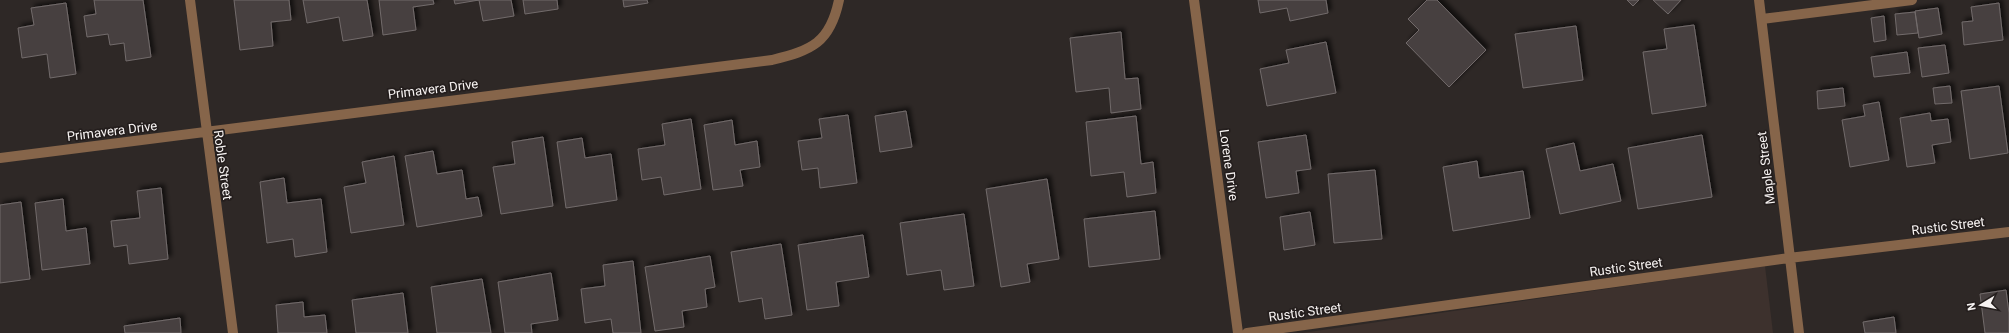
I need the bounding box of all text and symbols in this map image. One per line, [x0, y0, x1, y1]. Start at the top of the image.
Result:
street label: Primavera Drive [387, 76, 479, 102]
street label: Primavera Drive [66, 118, 158, 144]
street label: Lorene Drive [1217, 128, 1241, 202]
street label: Roble Street [211, 129, 235, 201]
street label: Maple Street [1754, 131, 1778, 205]
street label: Rustic Street [1911, 214, 1985, 238]
street label: Rustic Street [1588, 254, 1664, 280]
north arrow [1961, 285, 2001, 325]
street label: Rustic Street [1267, 299, 1343, 325]
text: N [1965, 301, 1979, 312]

